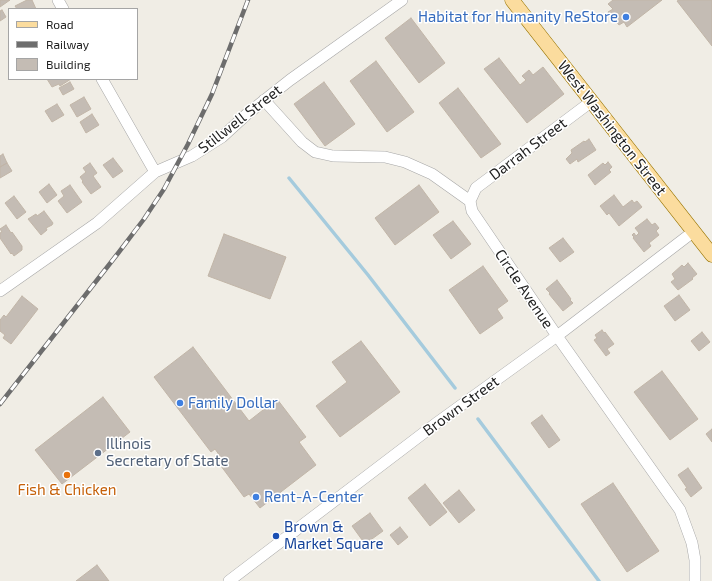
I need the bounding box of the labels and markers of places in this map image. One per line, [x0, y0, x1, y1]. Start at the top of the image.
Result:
place label: Habitat for Humanity ReStore [418, 8, 618, 26]
marker: Habitat for Humanity ReStore [621, 12, 631, 22]
place label: Family Dollar [188, 394, 278, 412]
marker: Family Dollar [175, 398, 185, 408]
place label: Illinois Secretary of State [106, 435, 229, 470]
marker: Illinois Secretary of State [93, 448, 103, 458]
marker: Fish & Chicken [62, 470, 72, 480]
place label: Fish & Chicken [18, 481, 116, 499]
place label: Rent-A-Center [264, 488, 364, 506]
marker: Rent-A-Center [251, 492, 261, 502]
place label: Brown & Market Square [284, 518, 384, 553]
marker: Brown & Market Square [271, 531, 281, 541]

